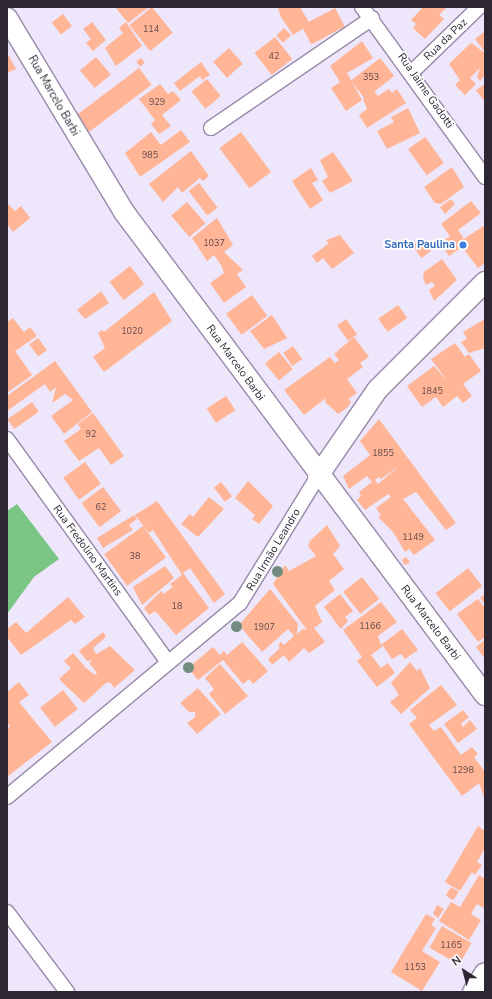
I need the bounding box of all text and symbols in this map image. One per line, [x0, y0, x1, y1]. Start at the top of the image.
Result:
street label: Rua da Paz [422, 16, 470, 64]
house number: 114 [143, 24, 159, 34]
house number: 42 [269, 51, 279, 61]
street label: Rua Jaime Gadotti [394, 51, 456, 131]
street label: Rua Marcelo Barbi [25, 54, 81, 138]
house number: 353 [363, 72, 379, 82]
house number: 929 [149, 97, 165, 107]
house number: 985 [142, 150, 158, 160]
house number: 1037 [203, 238, 225, 248]
place label: Santa Paulina [384, 238, 455, 252]
marker: Santa Paulina [458, 240, 468, 250]
street label: Rua Marcelo Barbi [203, 323, 267, 403]
house number: 1020 [121, 326, 143, 336]
house number: 1845 [421, 386, 443, 396]
house number: 92 [86, 429, 96, 439]
house number: 1855 [372, 448, 394, 458]
house number: 62 [96, 502, 106, 512]
street label: Rua Fredolino Martins [50, 503, 124, 599]
street label: Rua Irmão Leandro [244, 507, 304, 593]
house number: 1149 [402, 532, 424, 542]
house number: 38 [130, 551, 140, 561]
street label: Rua Marcelo Barbi [398, 583, 462, 663]
house number: 18 [172, 601, 182, 611]
house number: 1166 [359, 621, 381, 631]
house number: 1907 [253, 622, 275, 632]
house number: 1298 [452, 765, 474, 775]
house number: 1165 [440, 940, 462, 950]
north arrow [444, 951, 484, 991]
text: N [449, 952, 464, 969]
house number: 1153 [404, 962, 426, 972]

